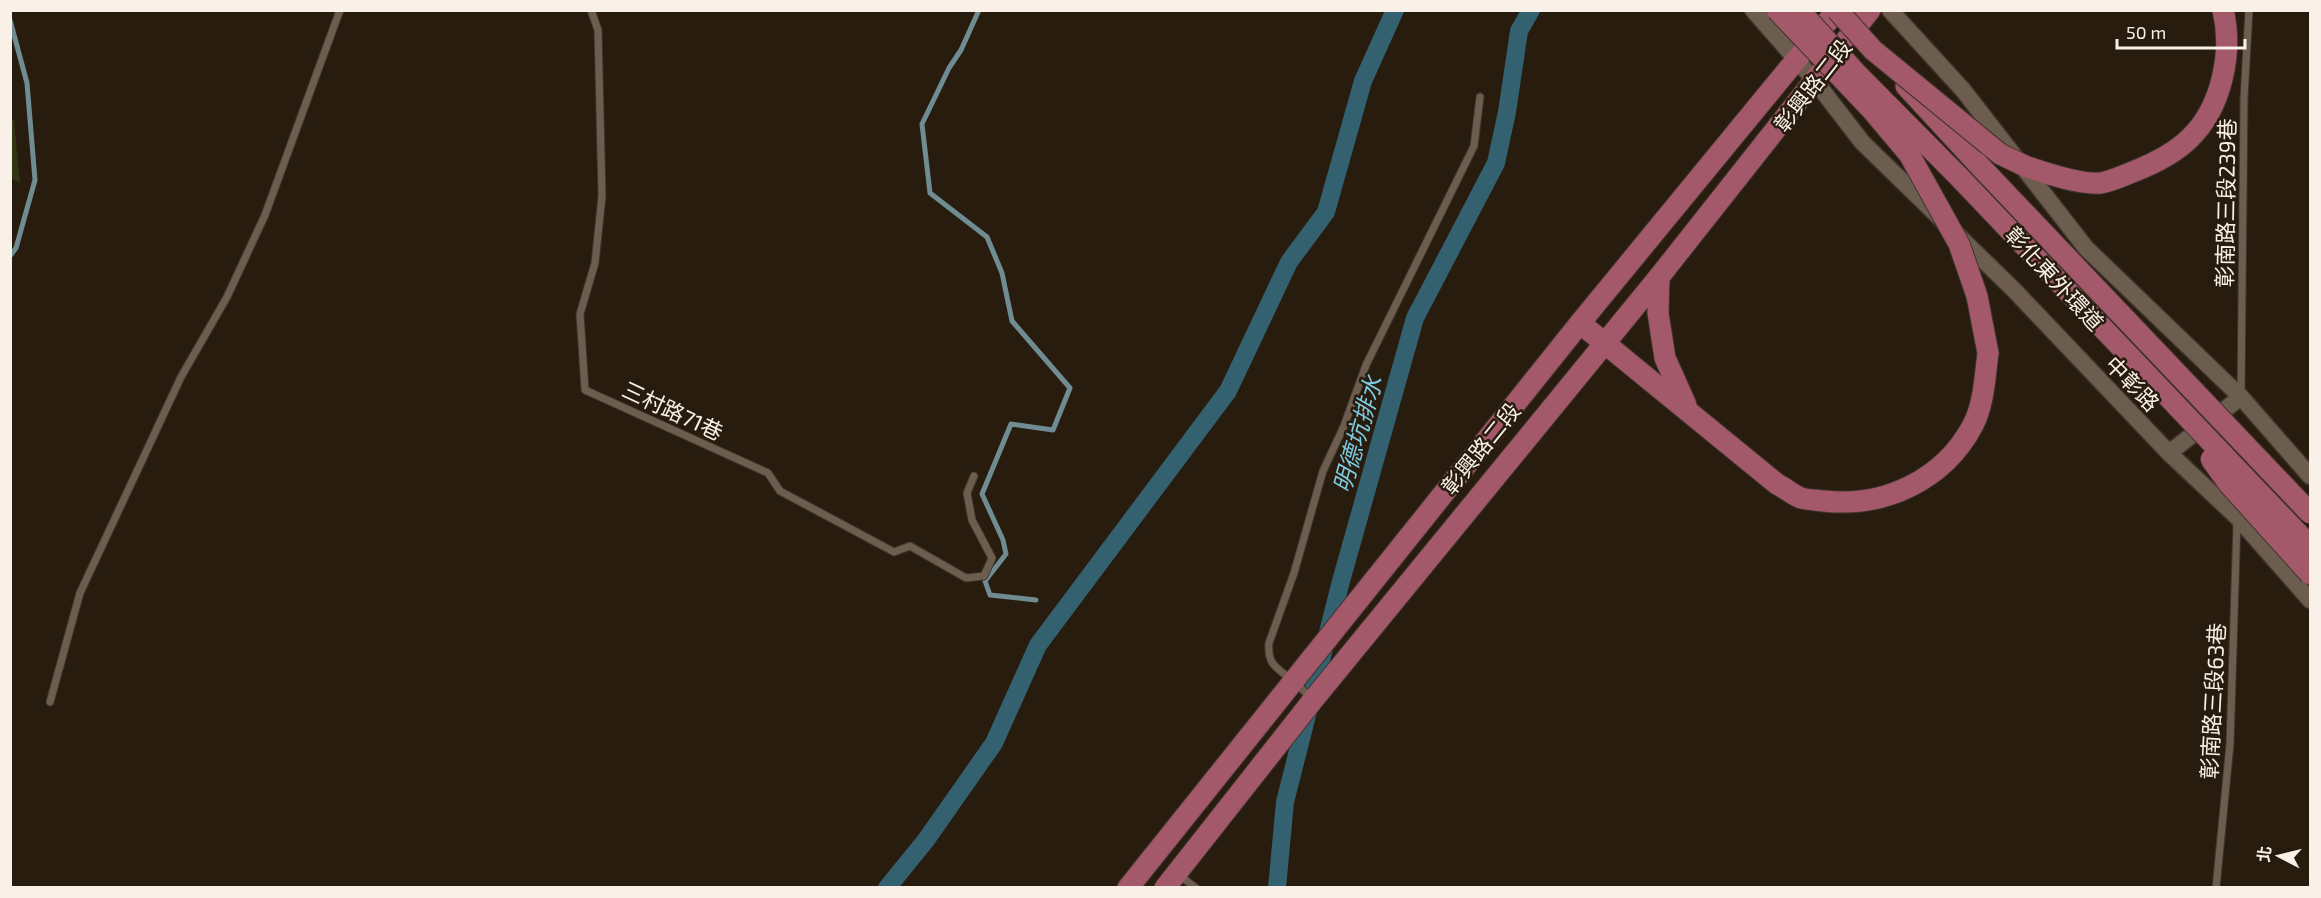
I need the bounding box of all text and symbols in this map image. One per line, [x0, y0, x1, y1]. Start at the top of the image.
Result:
scale bar [2117, 12, 2244, 50]
text: 50 m [2126, 21, 2166, 43]
street label: 彰興路二段 [1768, 34, 1856, 136]
street label: 彰南路三段239巷 [2211, 118, 2239, 288]
street label: 彰化東外環道 [2000, 221, 2110, 335]
street label: 中彰路 [2101, 350, 2165, 416]
water label: 明德坑排水 [1327, 371, 1388, 496]
street label: 三村路71巷 [619, 375, 727, 445]
street label: 彰興路二段 [1435, 397, 1525, 499]
street label: 彰南路三段63巷 [2195, 622, 2229, 780]
north arrow [2249, 826, 2309, 886]
text: 北 [2253, 845, 2274, 863]

